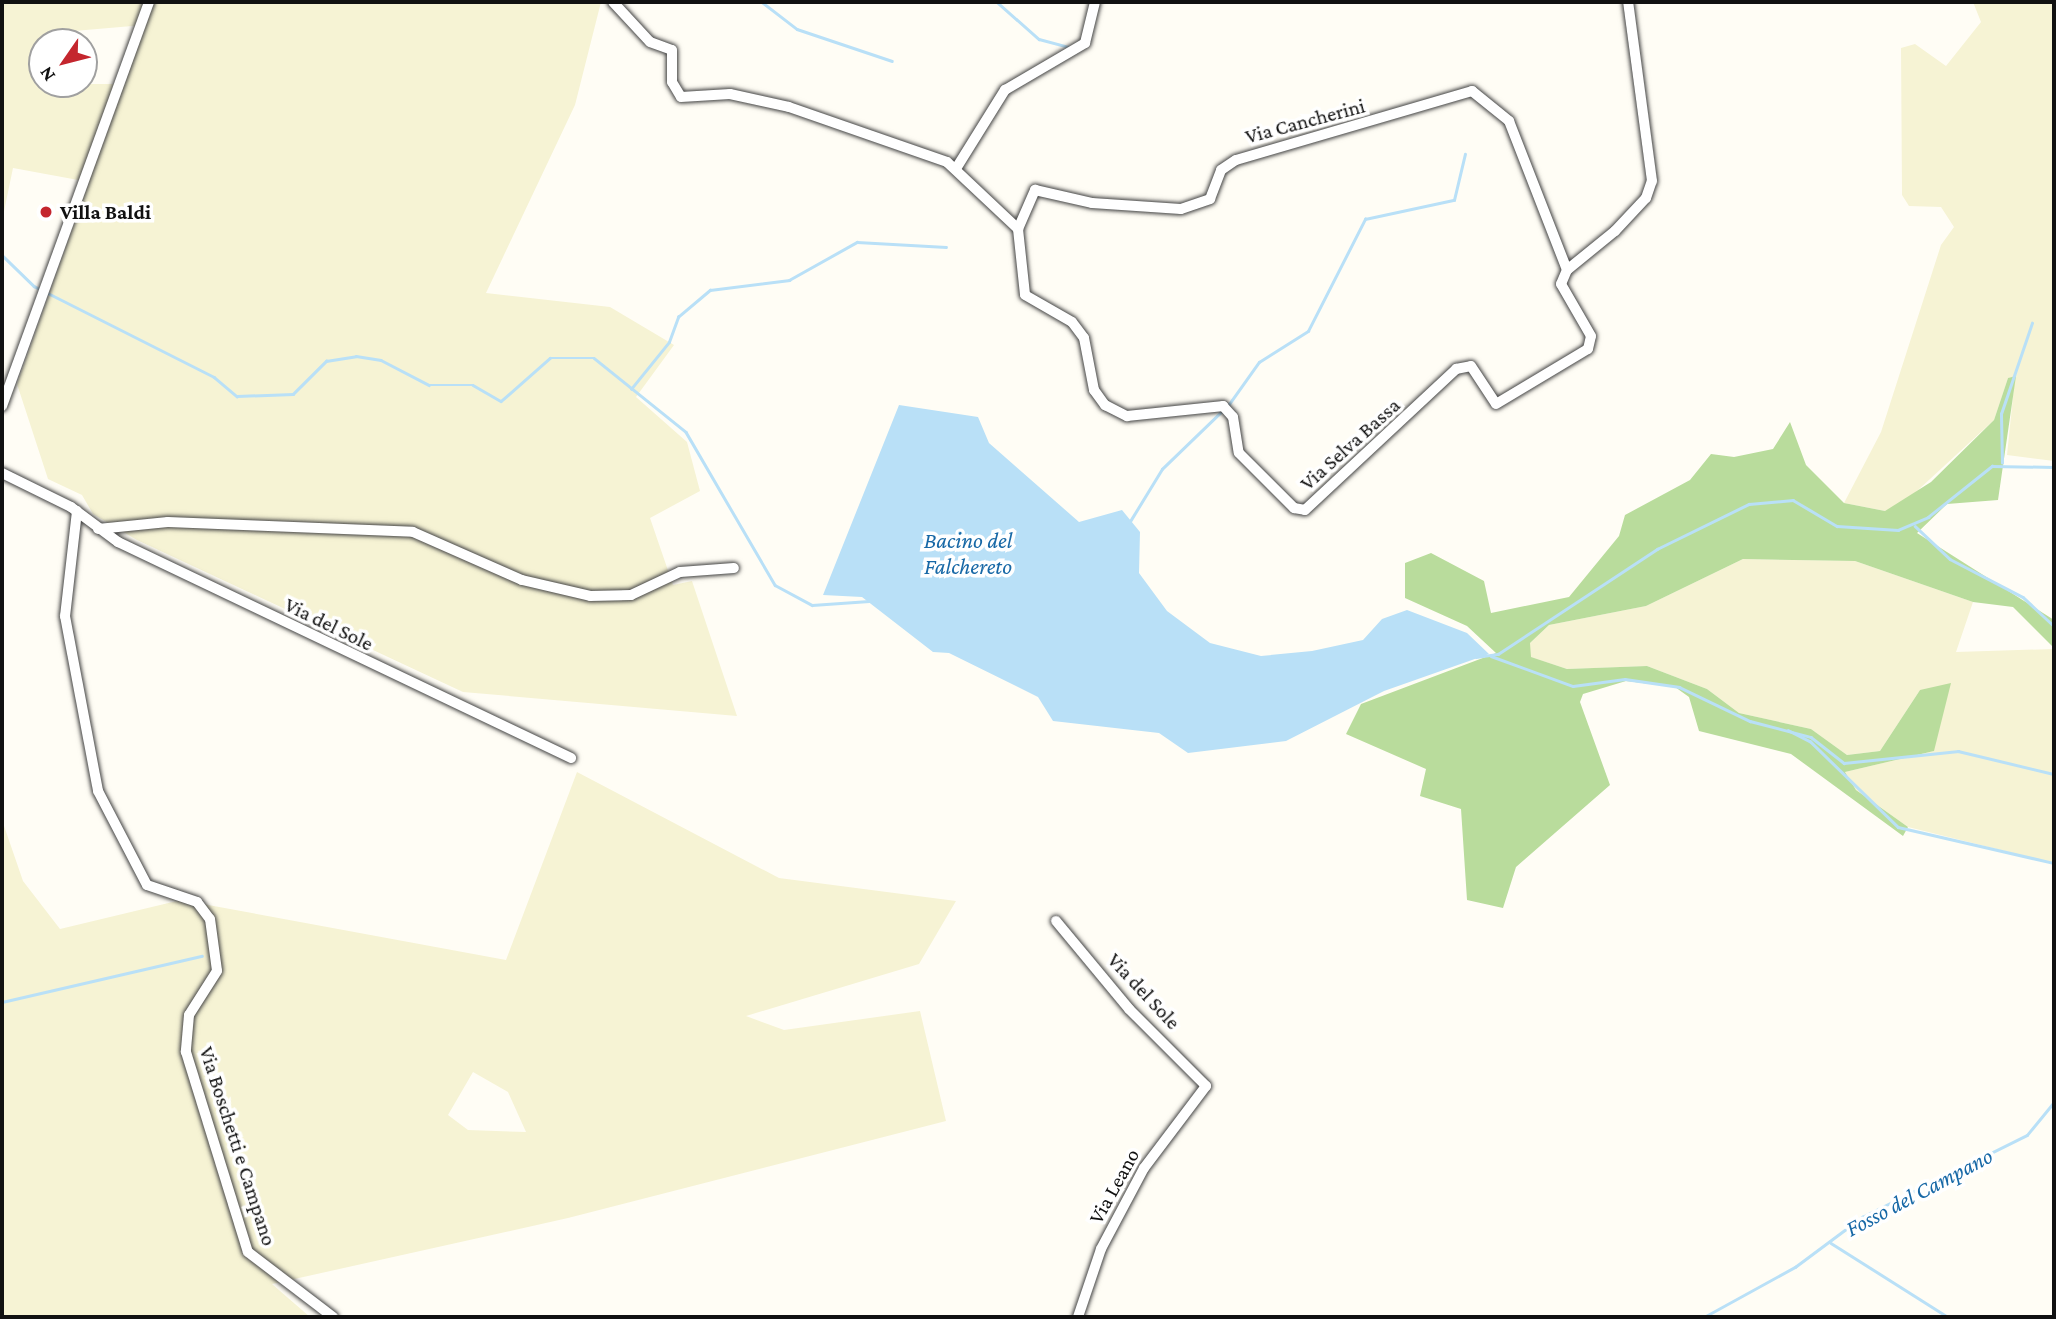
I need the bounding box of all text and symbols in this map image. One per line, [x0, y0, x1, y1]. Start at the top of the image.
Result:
north arrow [28, 28, 98, 98]
text: N [35, 63, 59, 86]
street label: Via Cancherini [1242, 93, 1368, 149]
place label: Villa Baldi [60, 199, 151, 225]
marker: Villa Baldi [38, 204, 54, 220]
street label: Via Selva Bassa [1295, 392, 1405, 496]
water label: Bacino del Falchereto [924, 526, 1012, 580]
street label: Via del Sole [281, 592, 377, 656]
street label: Via del Sole [1102, 947, 1186, 1035]
street label: Via Boschetti e Campano [194, 1043, 282, 1249]
water label: Fosso del Campano [1841, 1142, 1997, 1242]
street label: Via Leano [1083, 1144, 1145, 1228]

